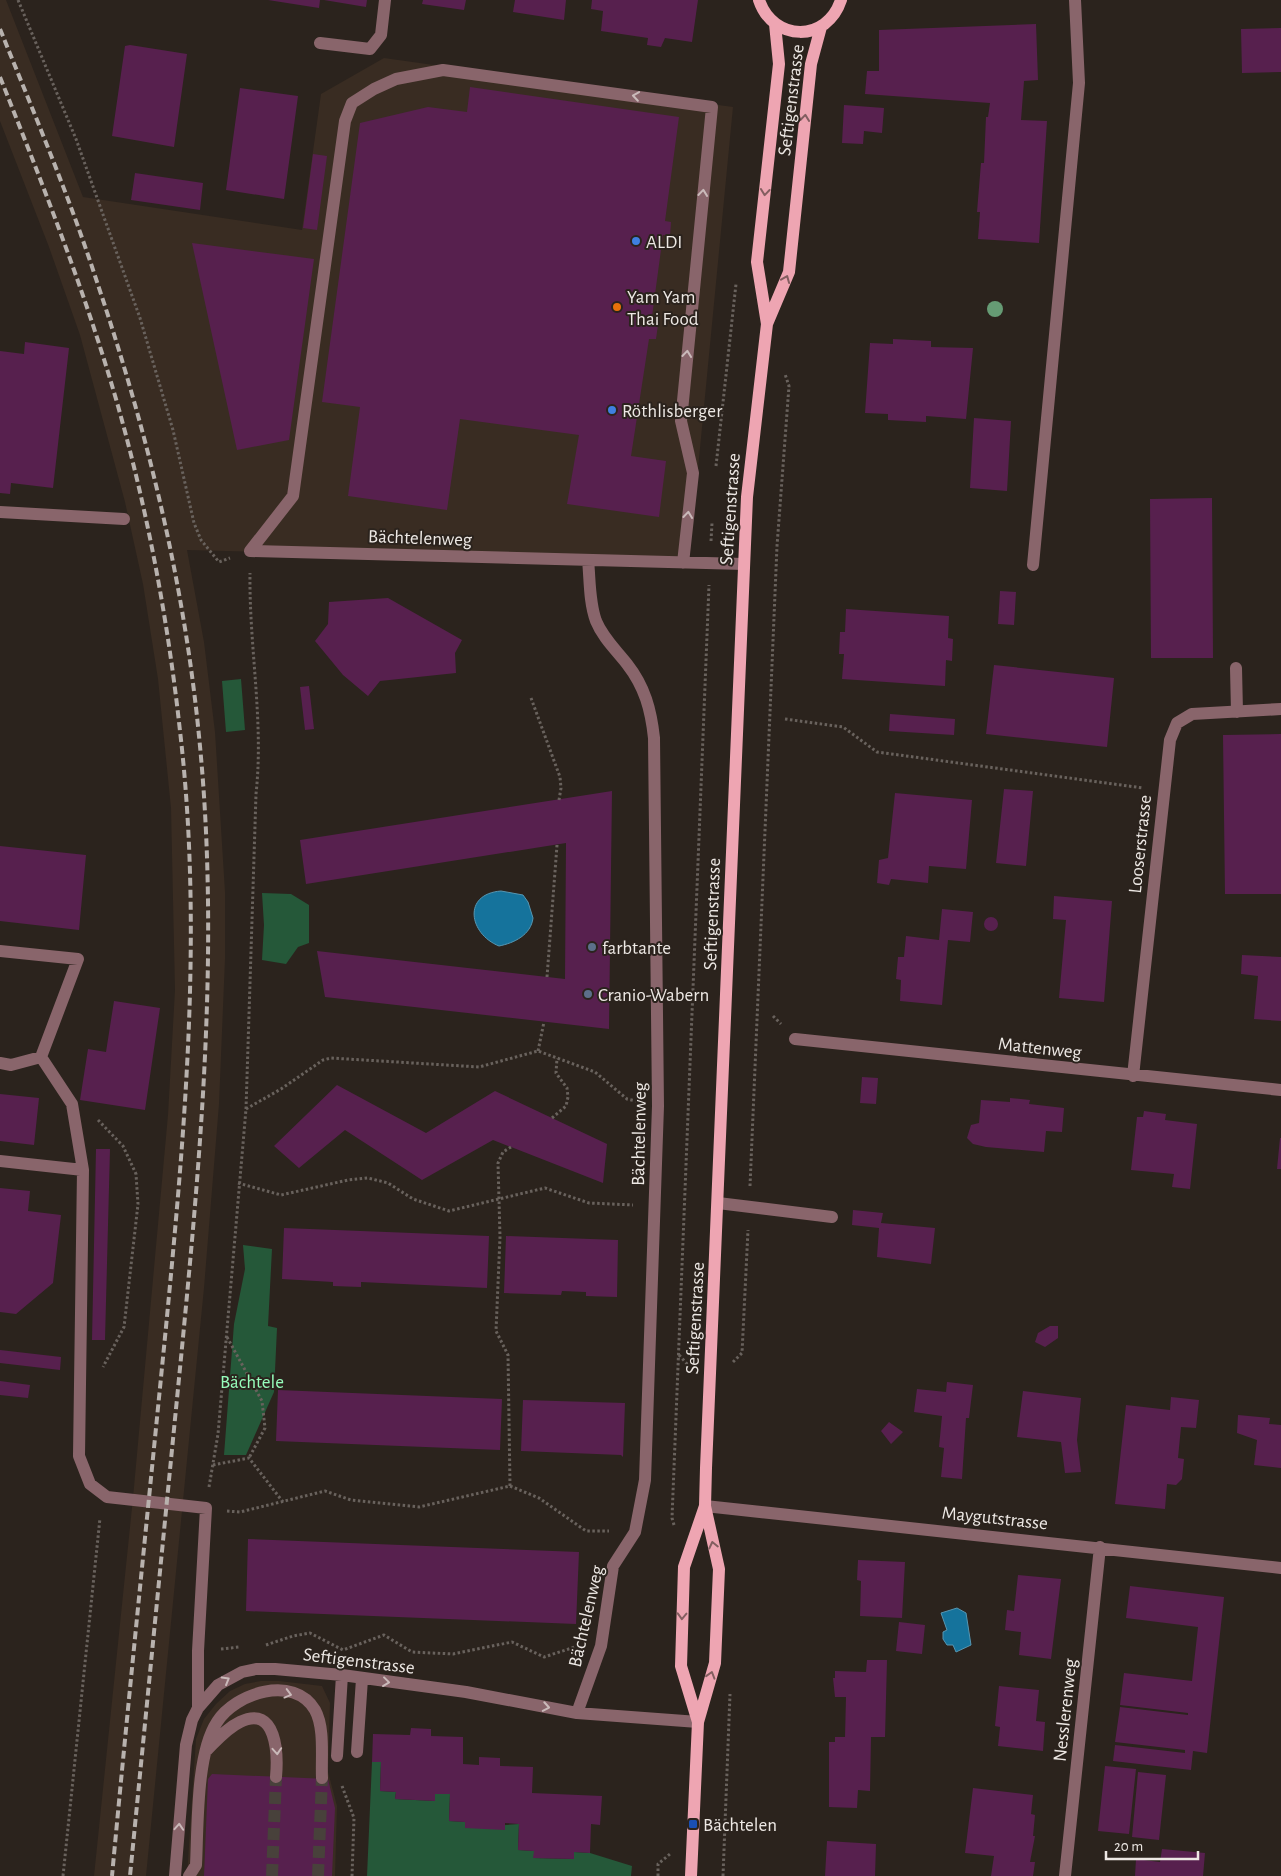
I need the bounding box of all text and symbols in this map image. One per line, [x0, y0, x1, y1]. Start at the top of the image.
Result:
street label: Seftigenstrasse [775, 43, 808, 157]
one-way arrow [632, 92, 641, 102]
one-way arrow [799, 114, 810, 122]
one-way arrow [698, 188, 709, 196]
one-way arrow [760, 188, 771, 196]
place label: ALDI [646, 233, 682, 252]
marker: ALDI [630, 235, 642, 247]
one-way arrow [780, 275, 791, 284]
place label: Yam Yam Thai Food [627, 288, 699, 329]
marker: Yam Yam Thai Food [611, 301, 623, 313]
one-way arrow [681, 350, 692, 358]
place label: Röthlisberger [622, 402, 722, 421]
marker: Röthlisberger [606, 404, 618, 416]
street label: Seftigenstrasse [717, 452, 744, 566]
one-way arrow [682, 511, 693, 519]
street label: Bächtelenweg [368, 527, 473, 550]
street label: Looserstrasse [1126, 794, 1155, 894]
street label: Seftigenstrasse [701, 858, 724, 971]
place label: farbtante [602, 939, 671, 958]
marker: farbtante [586, 941, 598, 953]
place label: Cranio-Wabern [598, 986, 709, 1005]
marker: Cranio-Wabern [582, 988, 594, 1000]
street label: Mattenweg [997, 1035, 1083, 1062]
street label: Bächtelenweg [629, 1081, 650, 1186]
street label: Seftigenstrasse [683, 1261, 708, 1375]
park label: Bächtele [220, 1373, 284, 1392]
street label: Maygutstrasse [941, 1503, 1049, 1534]
one-way arrow [708, 1541, 719, 1550]
street label: Bächtelenweg [566, 1563, 608, 1669]
one-way arrow [677, 1612, 688, 1620]
street label: Seftigenstrasse [302, 1645, 416, 1678]
street label: Nesslerenweg [1051, 1657, 1080, 1763]
one-way arrow [706, 1672, 716, 1680]
one-way arrow [221, 1676, 230, 1686]
one-way arrow [382, 1676, 390, 1687]
one-way arrow [284, 1688, 292, 1698]
one-way arrow [542, 1701, 551, 1711]
one-way arrow [271, 1748, 282, 1756]
place label: Bächtelen [703, 1816, 777, 1835]
marker: Bächtelen [687, 1818, 699, 1830]
one-way arrow [174, 1823, 185, 1831]
scale bar [1106, 1828, 1198, 1860]
text: 20 m [1114, 1839, 1143, 1854]

